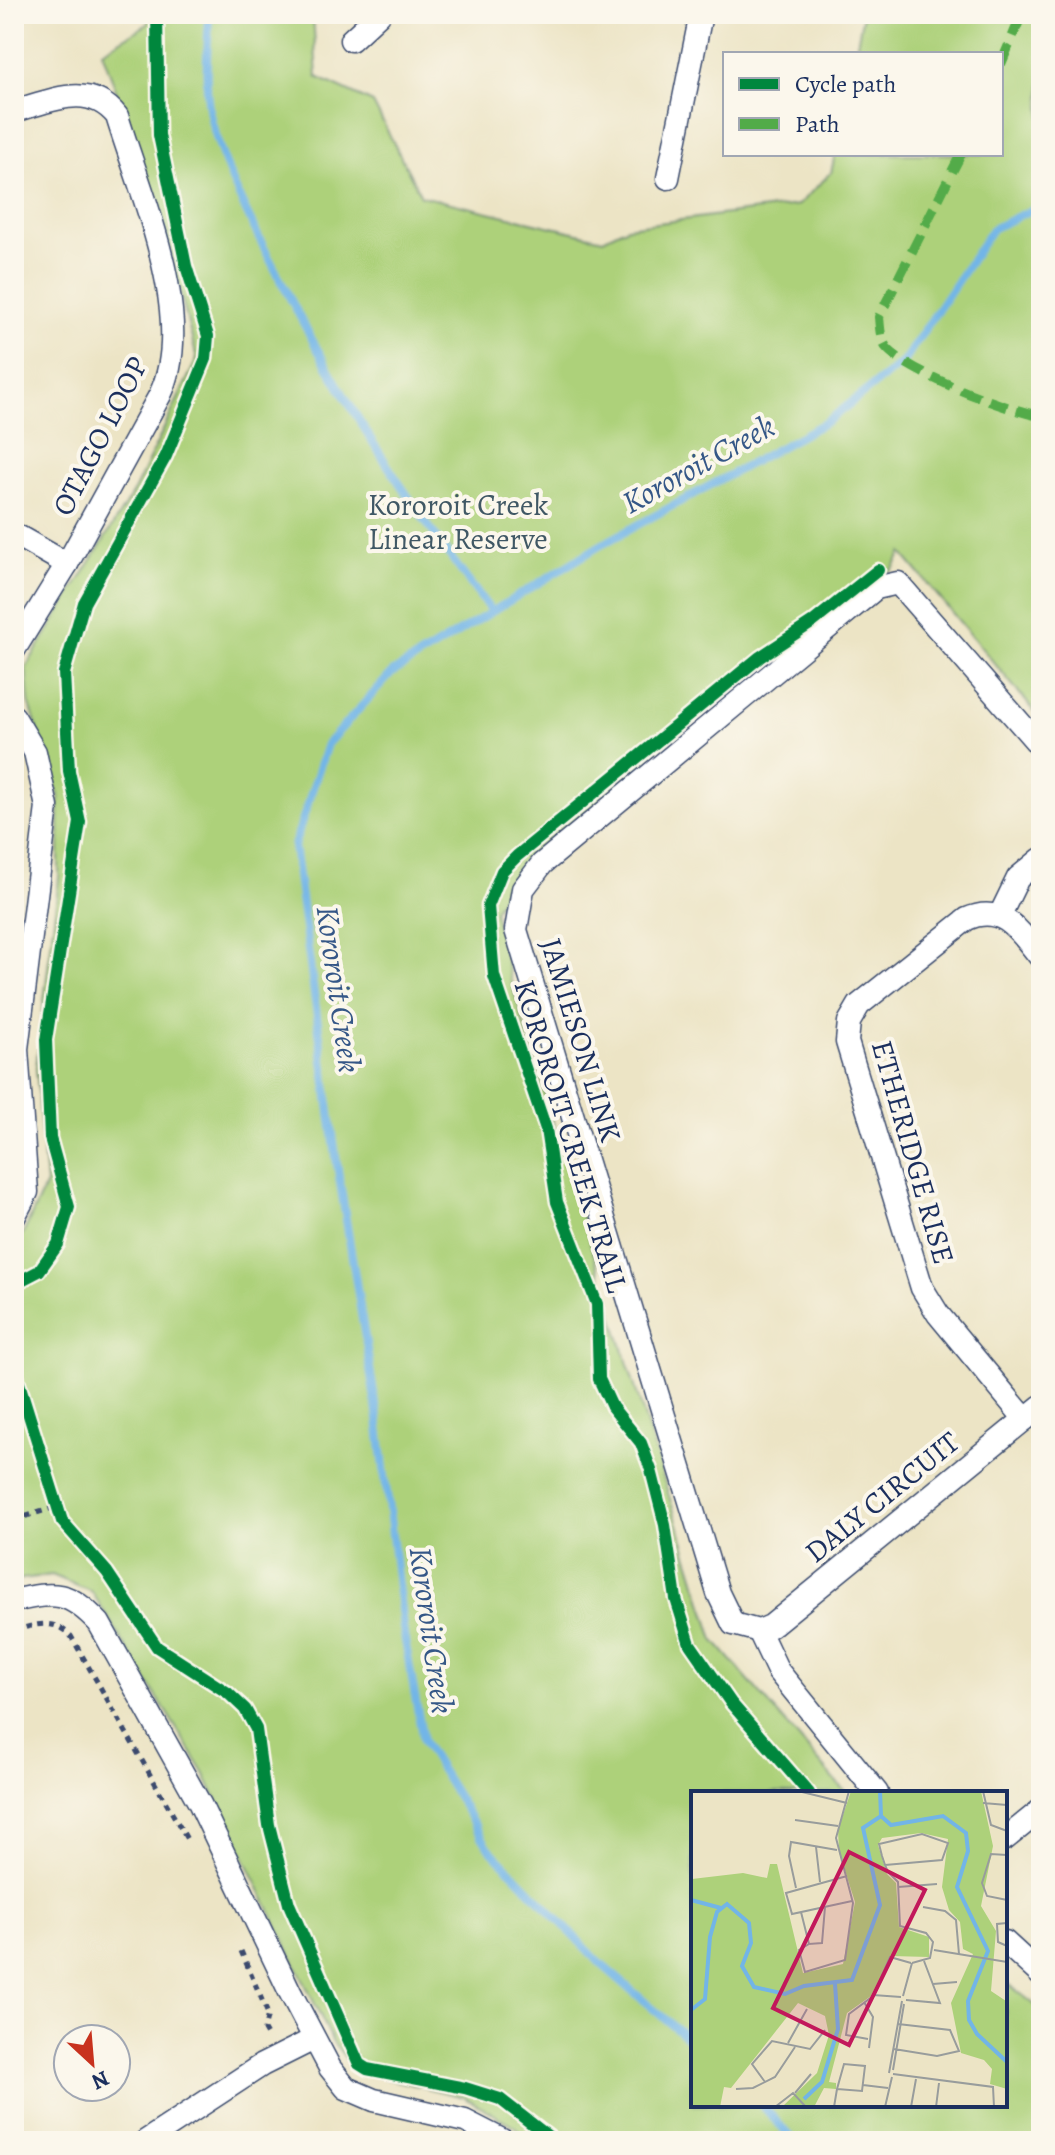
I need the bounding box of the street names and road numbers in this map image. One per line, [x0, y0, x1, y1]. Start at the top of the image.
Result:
street label: OTAGO LOOP [43, 350, 157, 522]
street label: JAMIESON LINK [531, 933, 631, 1147]
street label: KOROROIT CREEK TRAIL [504, 975, 638, 1298]
street label: ETHERIDGE RISE [862, 1035, 964, 1269]
street label: DALY CIRCUIT [796, 1422, 968, 1572]

